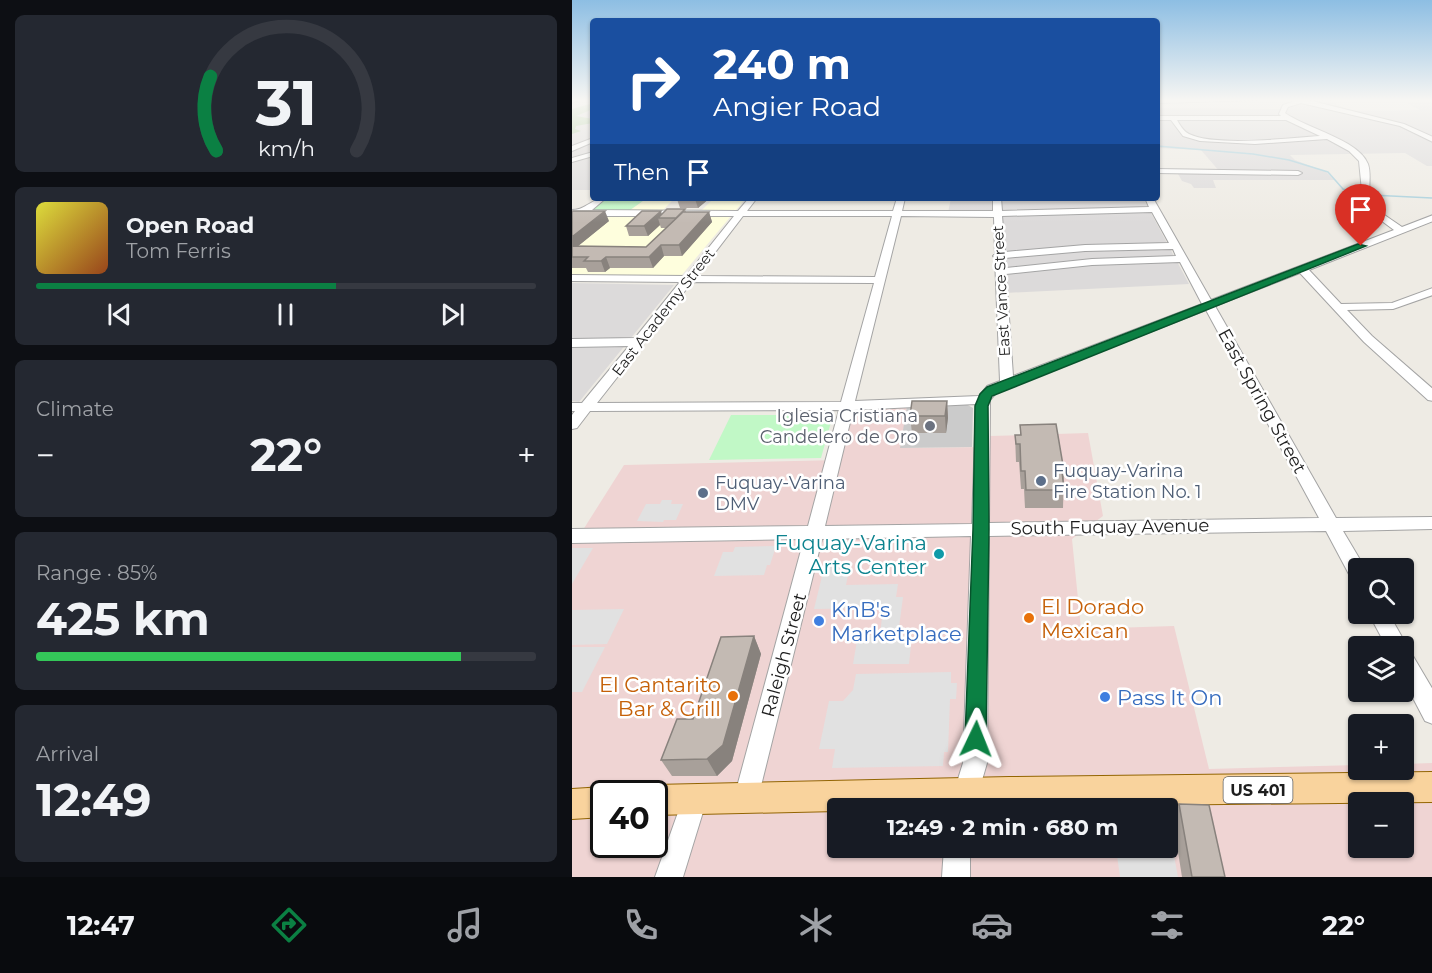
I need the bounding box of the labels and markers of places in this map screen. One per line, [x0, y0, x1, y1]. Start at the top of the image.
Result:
pin [1335, 184, 1386, 246]
place label: Iglesia Cristiana Candelero de Oro [760, 405, 918, 448]
marker: Iglesia Cristiana Candelero de Oro [923, 419, 937, 433]
place label: Fuquay-Varina Fire Station No. 1 [1053, 460, 1201, 503]
place label: Fuquay-Varina DMV [715, 472, 846, 515]
marker: Fuquay-Varina Fire Station No. 1 [1034, 474, 1048, 488]
marker: Fuquay-Varina DMV [696, 486, 710, 500]
place label: Fuquay-Varina Arts Center [775, 530, 927, 579]
marker: Fuquay-Varina Arts Center [932, 547, 946, 561]
place label: El Dorado Mexican [1041, 594, 1144, 643]
place label: KnB's Marketplace [831, 597, 962, 646]
marker: El Dorado Mexican [1022, 611, 1036, 625]
marker: KnB's Marketplace [812, 614, 826, 628]
place label: El Cantarito Bar & Grill [599, 672, 721, 721]
place label: Pass It On [1117, 685, 1222, 710]
marker: El Cantarito Bar & Grill [726, 689, 740, 703]
marker: Pass It On [1098, 690, 1112, 704]

